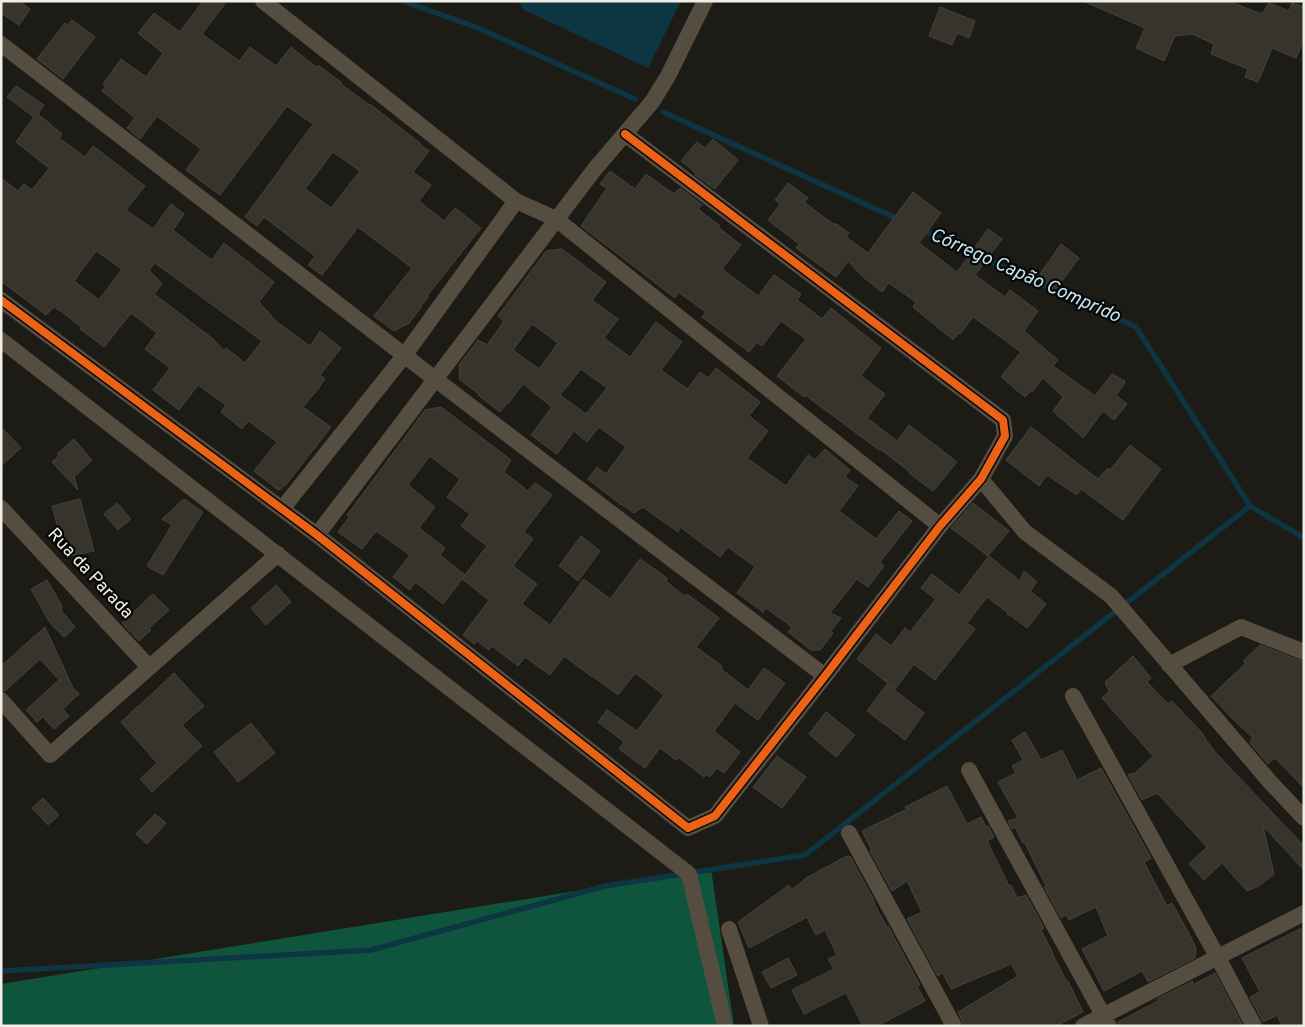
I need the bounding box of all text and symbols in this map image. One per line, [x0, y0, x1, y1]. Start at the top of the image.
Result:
water label: Córrego Capão Comprido [926, 223, 1125, 329]
street label: Rua da Parada [42, 524, 138, 624]

